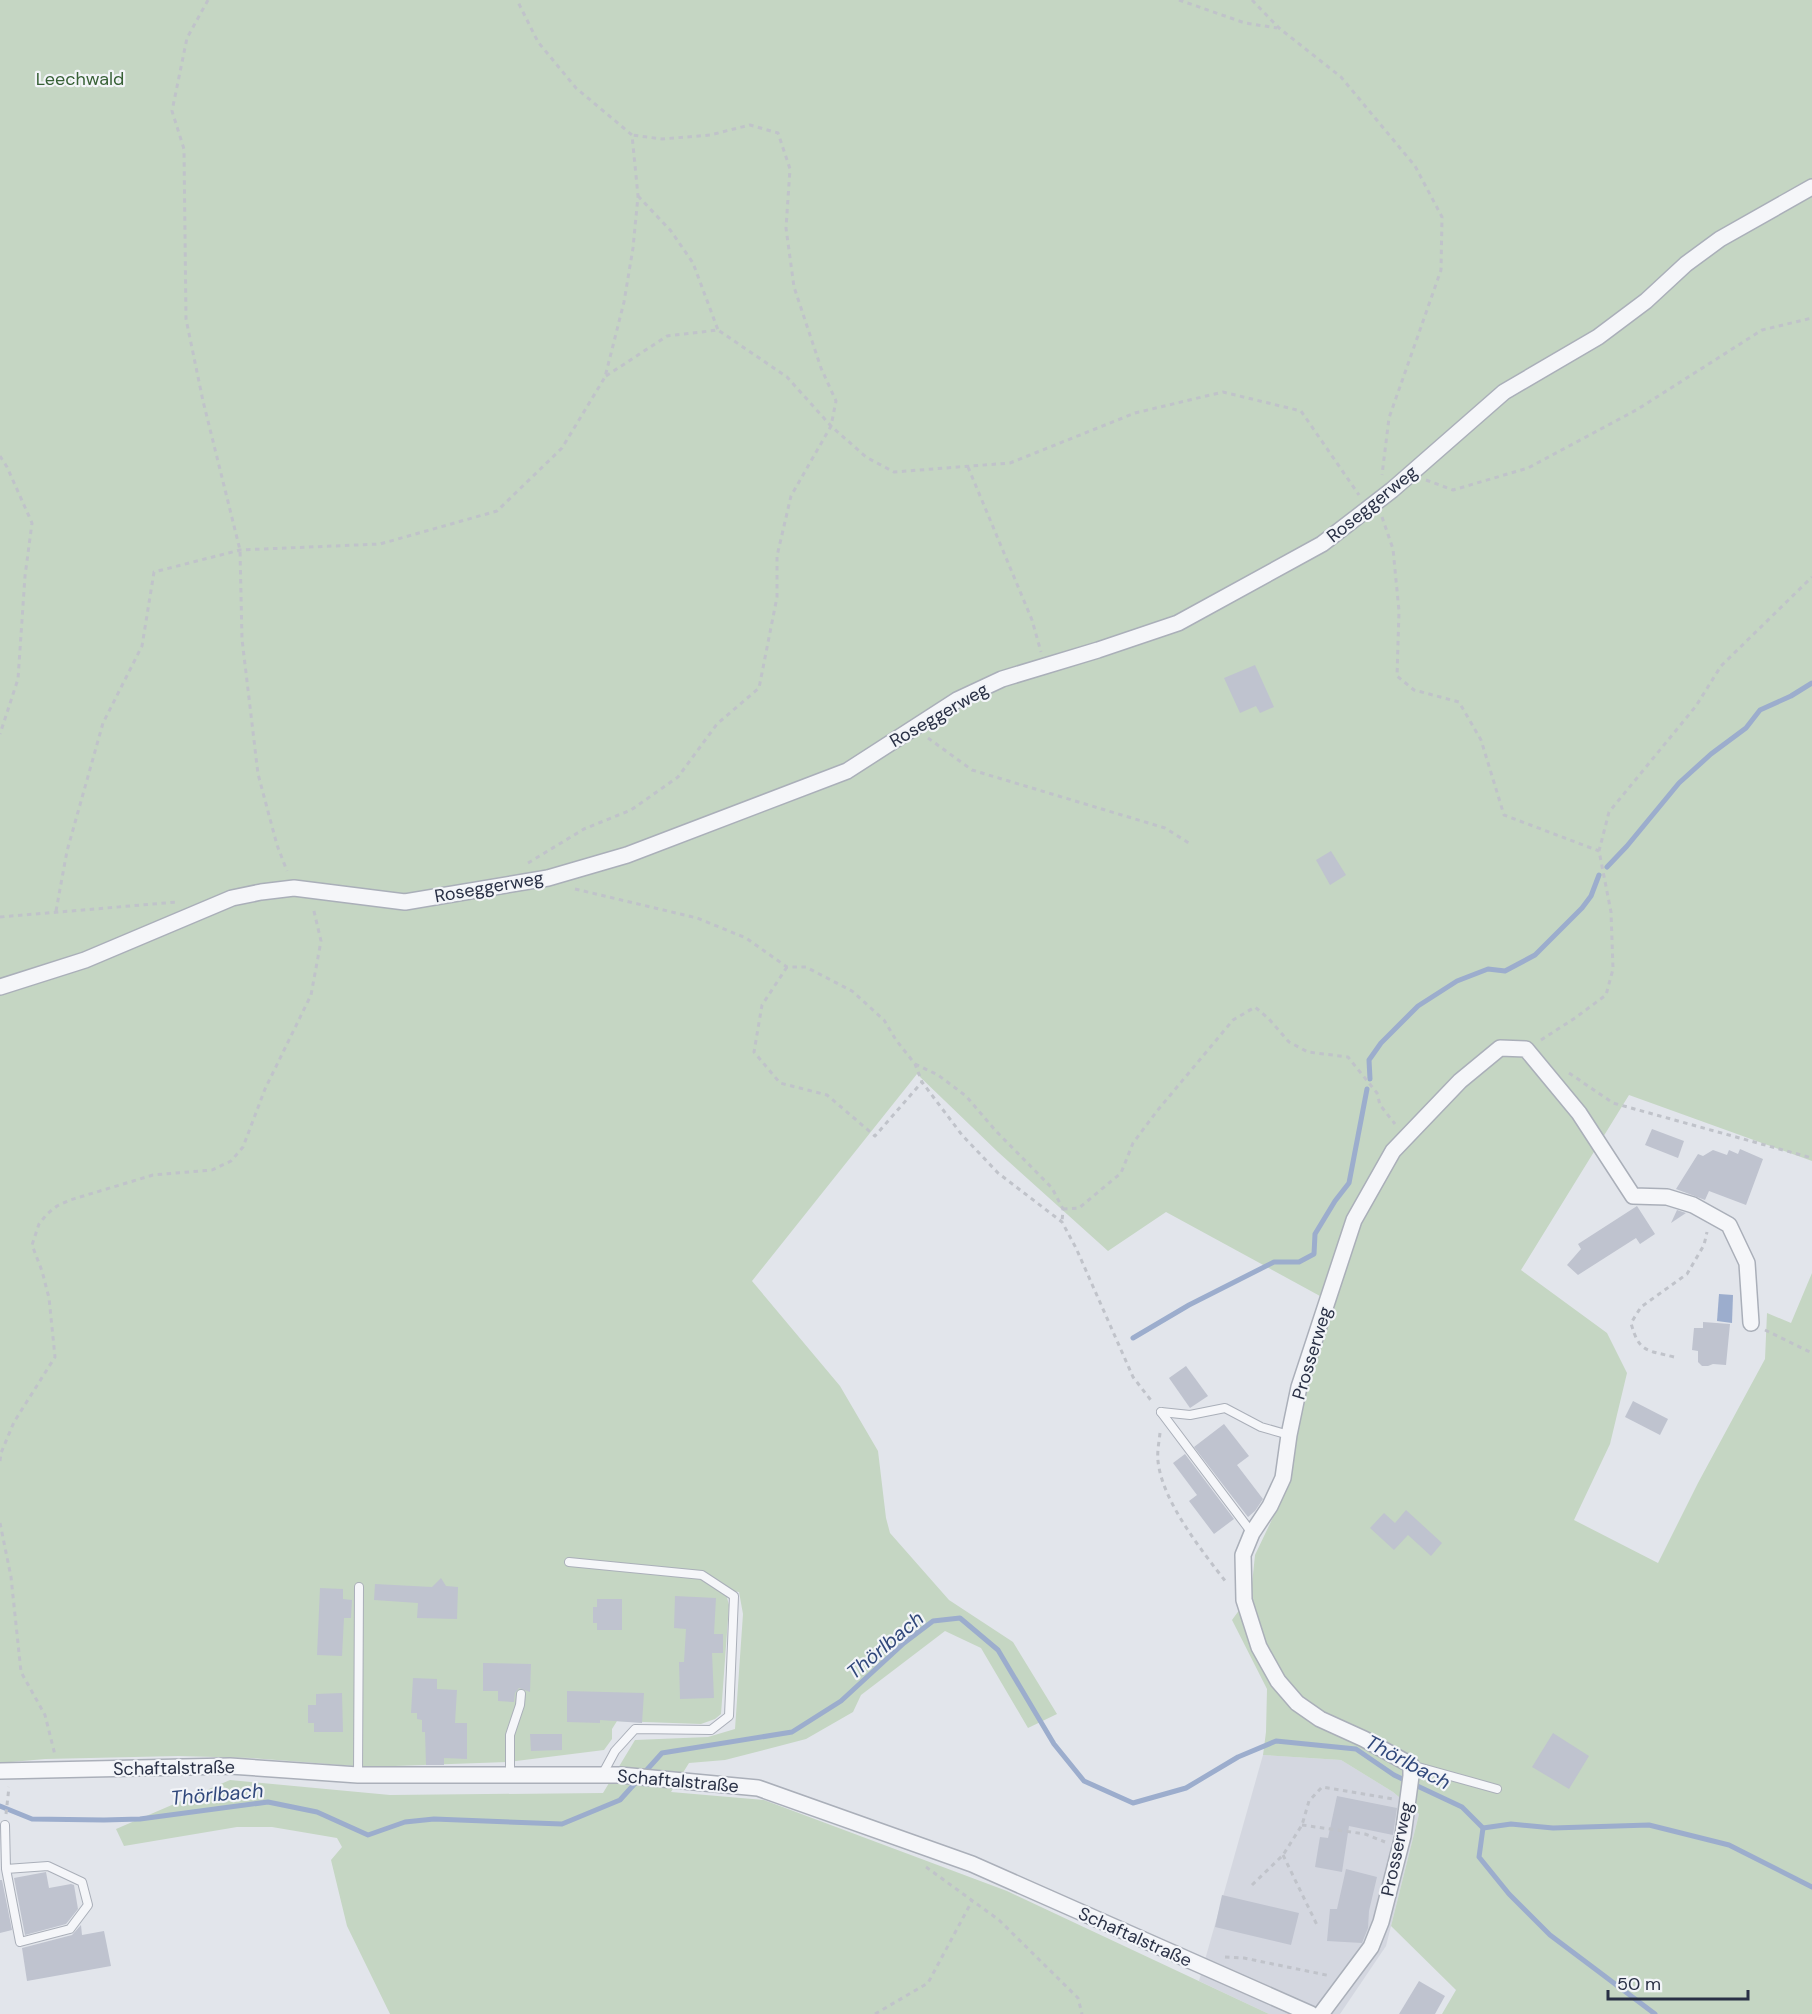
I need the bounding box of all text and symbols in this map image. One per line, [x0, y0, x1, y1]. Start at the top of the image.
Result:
park label: Leechwald [36, 67, 124, 91]
street label: Roseggerweg [1322, 460, 1422, 548]
street label: Roseggerweg [885, 677, 993, 753]
street label: Roseggerweg [433, 866, 545, 908]
street label: Prosserweg [1286, 1304, 1338, 1402]
water label: Thörlbach [841, 1605, 929, 1685]
water label: Thörlbach [1361, 1729, 1455, 1795]
street label: Schaftalstraße [113, 1755, 235, 1781]
street label: Schaftalstraße [616, 1764, 740, 1798]
water label: Thörlbach [170, 1777, 264, 1811]
street label: Prosserweg [1375, 1800, 1419, 1898]
street label: Schaftalstraße [1074, 1901, 1196, 1973]
scale bar [1608, 1963, 1748, 2001]
text: 50 m [1617, 1972, 1661, 1996]

